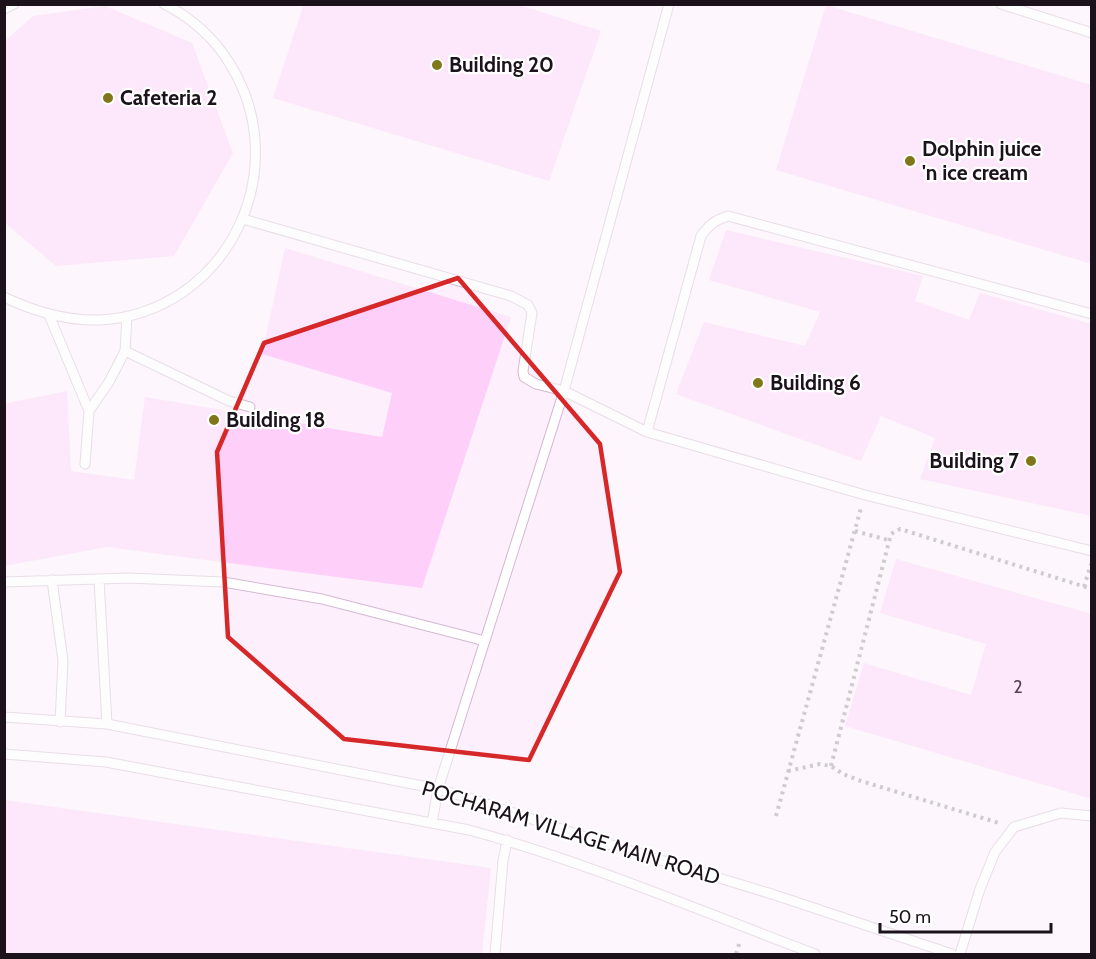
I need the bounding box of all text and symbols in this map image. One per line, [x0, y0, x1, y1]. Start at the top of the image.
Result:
place label: Building 20 [449, 52, 554, 77]
marker: Building 20 [430, 58, 444, 72]
place label: Cafeteria 2 [120, 85, 217, 110]
marker: Cafeteria 2 [101, 91, 115, 105]
place label: Dolphin juice 'n ice cream [922, 136, 1042, 185]
marker: Dolphin juice 'n ice cream [903, 154, 917, 168]
place label: Building 6 [770, 370, 861, 395]
marker: Building 6 [751, 376, 765, 390]
place label: Building 18 [226, 407, 325, 432]
marker: Building 18 [207, 413, 221, 427]
place label: Building 7 [929, 448, 1019, 473]
marker: Building 7 [1024, 454, 1038, 468]
house number: 2 [1013, 676, 1023, 698]
street label: POCHARAM VILLAGE MAIN ROAD [419, 775, 723, 890]
scale bar [880, 896, 1051, 934]
text: 50 m [889, 906, 931, 928]

